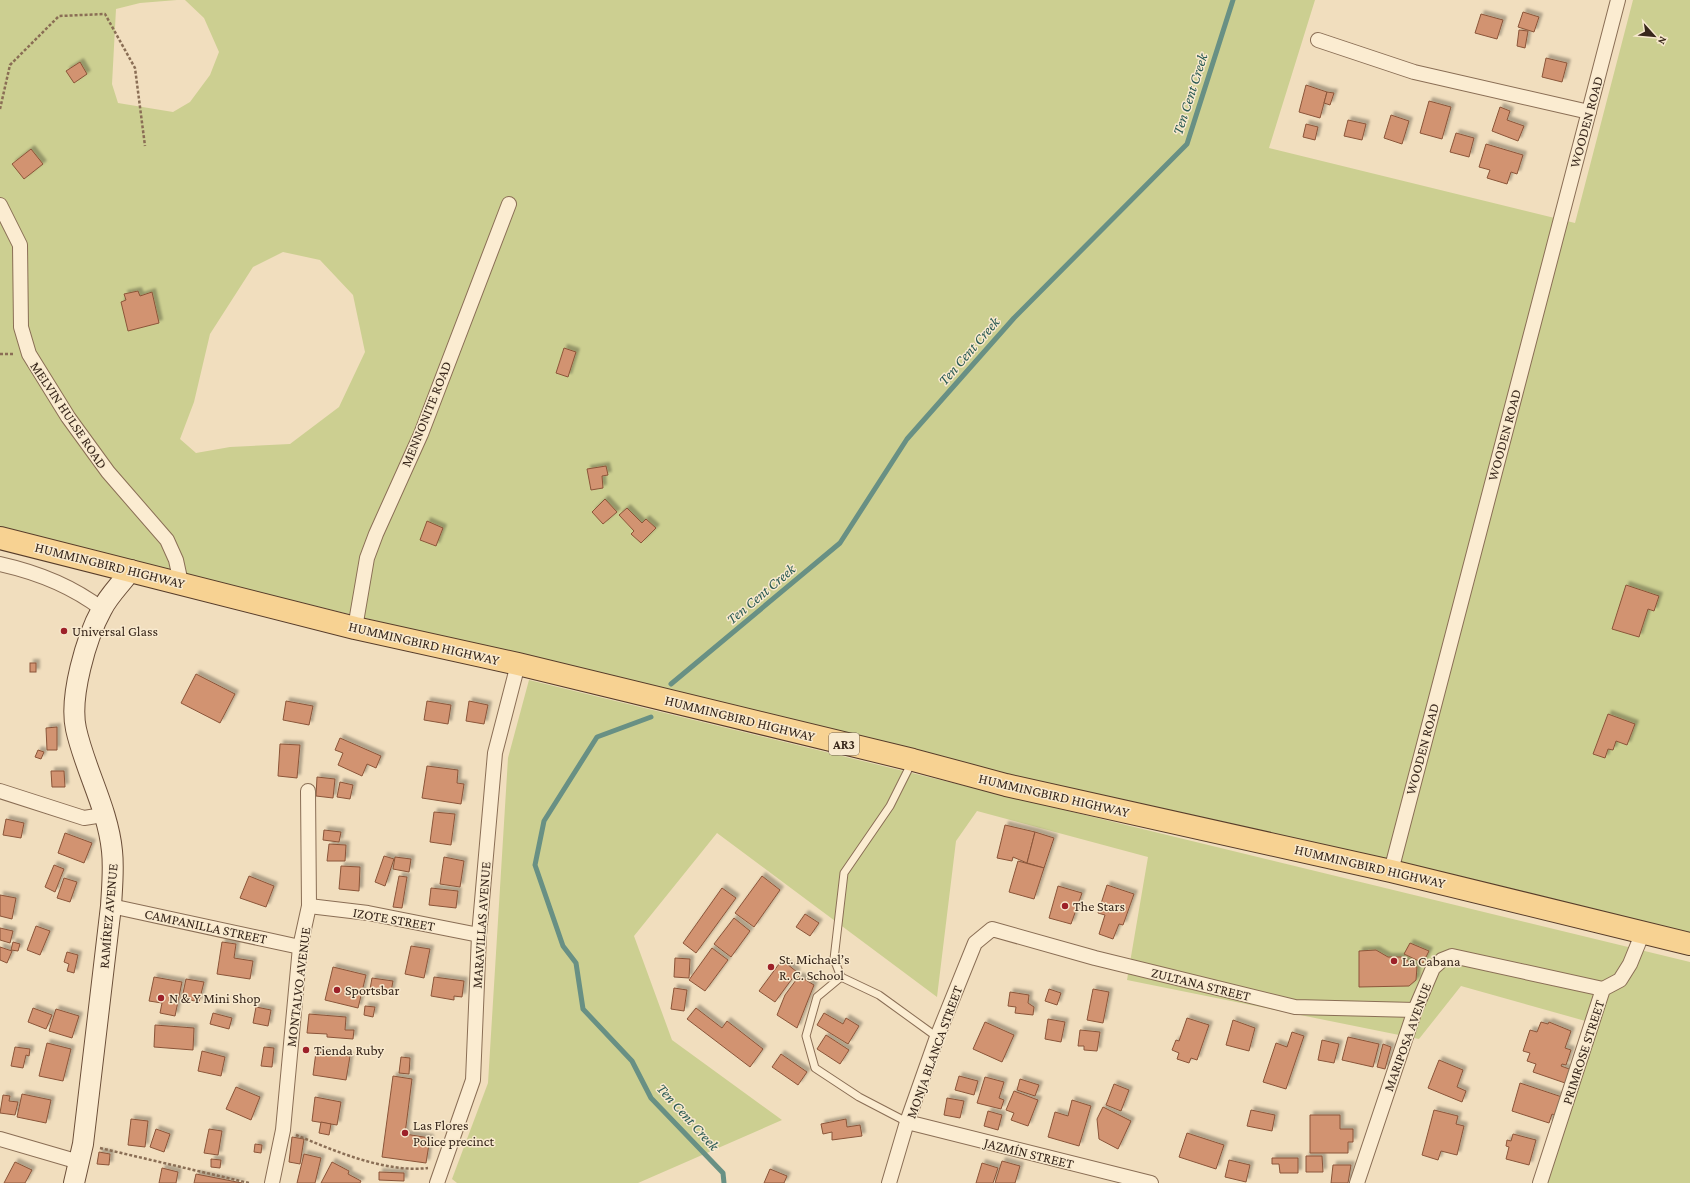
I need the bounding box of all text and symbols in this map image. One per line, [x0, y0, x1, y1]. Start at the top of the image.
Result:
north arrow [1634, 16, 1674, 56]
text: N [1656, 34, 1670, 47]
water label: Ten Cent Creek [1169, 50, 1211, 137]
street label: WOODEN ROAD [1566, 74, 1606, 170]
water label: Ten Cent Creek [935, 313, 1004, 388]
street label: MELVIN HULSE ROAD [27, 358, 111, 472]
street label: MENNONITE ROAD [398, 359, 454, 469]
street label: WOODEN ROAD [1484, 387, 1524, 483]
street label: HUMMINGBIRD HIGHWAY [33, 539, 187, 592]
water label: Ten Cent Creek [723, 560, 800, 627]
street label: HUMMINGBIRD HIGHWAY [347, 618, 501, 668]
place label: Universal Glass [72, 623, 158, 639]
marker: Universal Glass [59, 626, 69, 636]
street label: HUMMINGBIRD HIGHWAY [663, 692, 817, 745]
street label: WOODEN ROAD [1402, 701, 1442, 797]
road number: AR3 [829, 733, 859, 755]
street label: HUMMINGBIRD HIGHWAY [977, 770, 1131, 820]
street label: HUMMINGBIRD HIGHWAY [1293, 841, 1447, 891]
street label: MARAVILLAS AVENUE [469, 861, 493, 989]
street label: RAMÍREZ AVENUE [95, 862, 121, 969]
place label: The Stars [1073, 898, 1125, 914]
marker: The Stars [1060, 901, 1070, 911]
street label: IZOTE STREET [352, 904, 437, 934]
street label: CAMPANILLA STREET [143, 905, 269, 947]
street label: MONTALVO AVENUE [283, 926, 313, 1048]
place label: St. Michael’s R. C. School [779, 951, 850, 983]
place label: La Cabana [1402, 953, 1461, 969]
marker: La Cabana [1389, 956, 1399, 966]
marker: St. Michael’s R. C. School [766, 962, 776, 972]
street label: ZULTANA STREET [1150, 964, 1253, 1004]
street label: MARIPOSA AVENUE [1380, 980, 1434, 1093]
place label: Sportsbar [345, 982, 399, 998]
street label: MONJA BLANCA STREET [903, 983, 966, 1121]
marker: Sportsbar [332, 985, 342, 995]
place label: N & Y Mini Shop [169, 990, 261, 1006]
marker: N & Y Mini Shop [156, 993, 166, 1003]
street label: PRIMROSE STREET [1559, 997, 1608, 1106]
place label: Tienda Ruby [314, 1042, 385, 1058]
marker: Tienda Ruby [301, 1045, 311, 1055]
water label: Ten Cent Creek [654, 1080, 723, 1155]
place label: Las Flores Police precinct [413, 1117, 495, 1149]
marker: Las Flores Police precinct [400, 1128, 410, 1138]
street label: JAZMÍN STREET [981, 1134, 1076, 1172]

